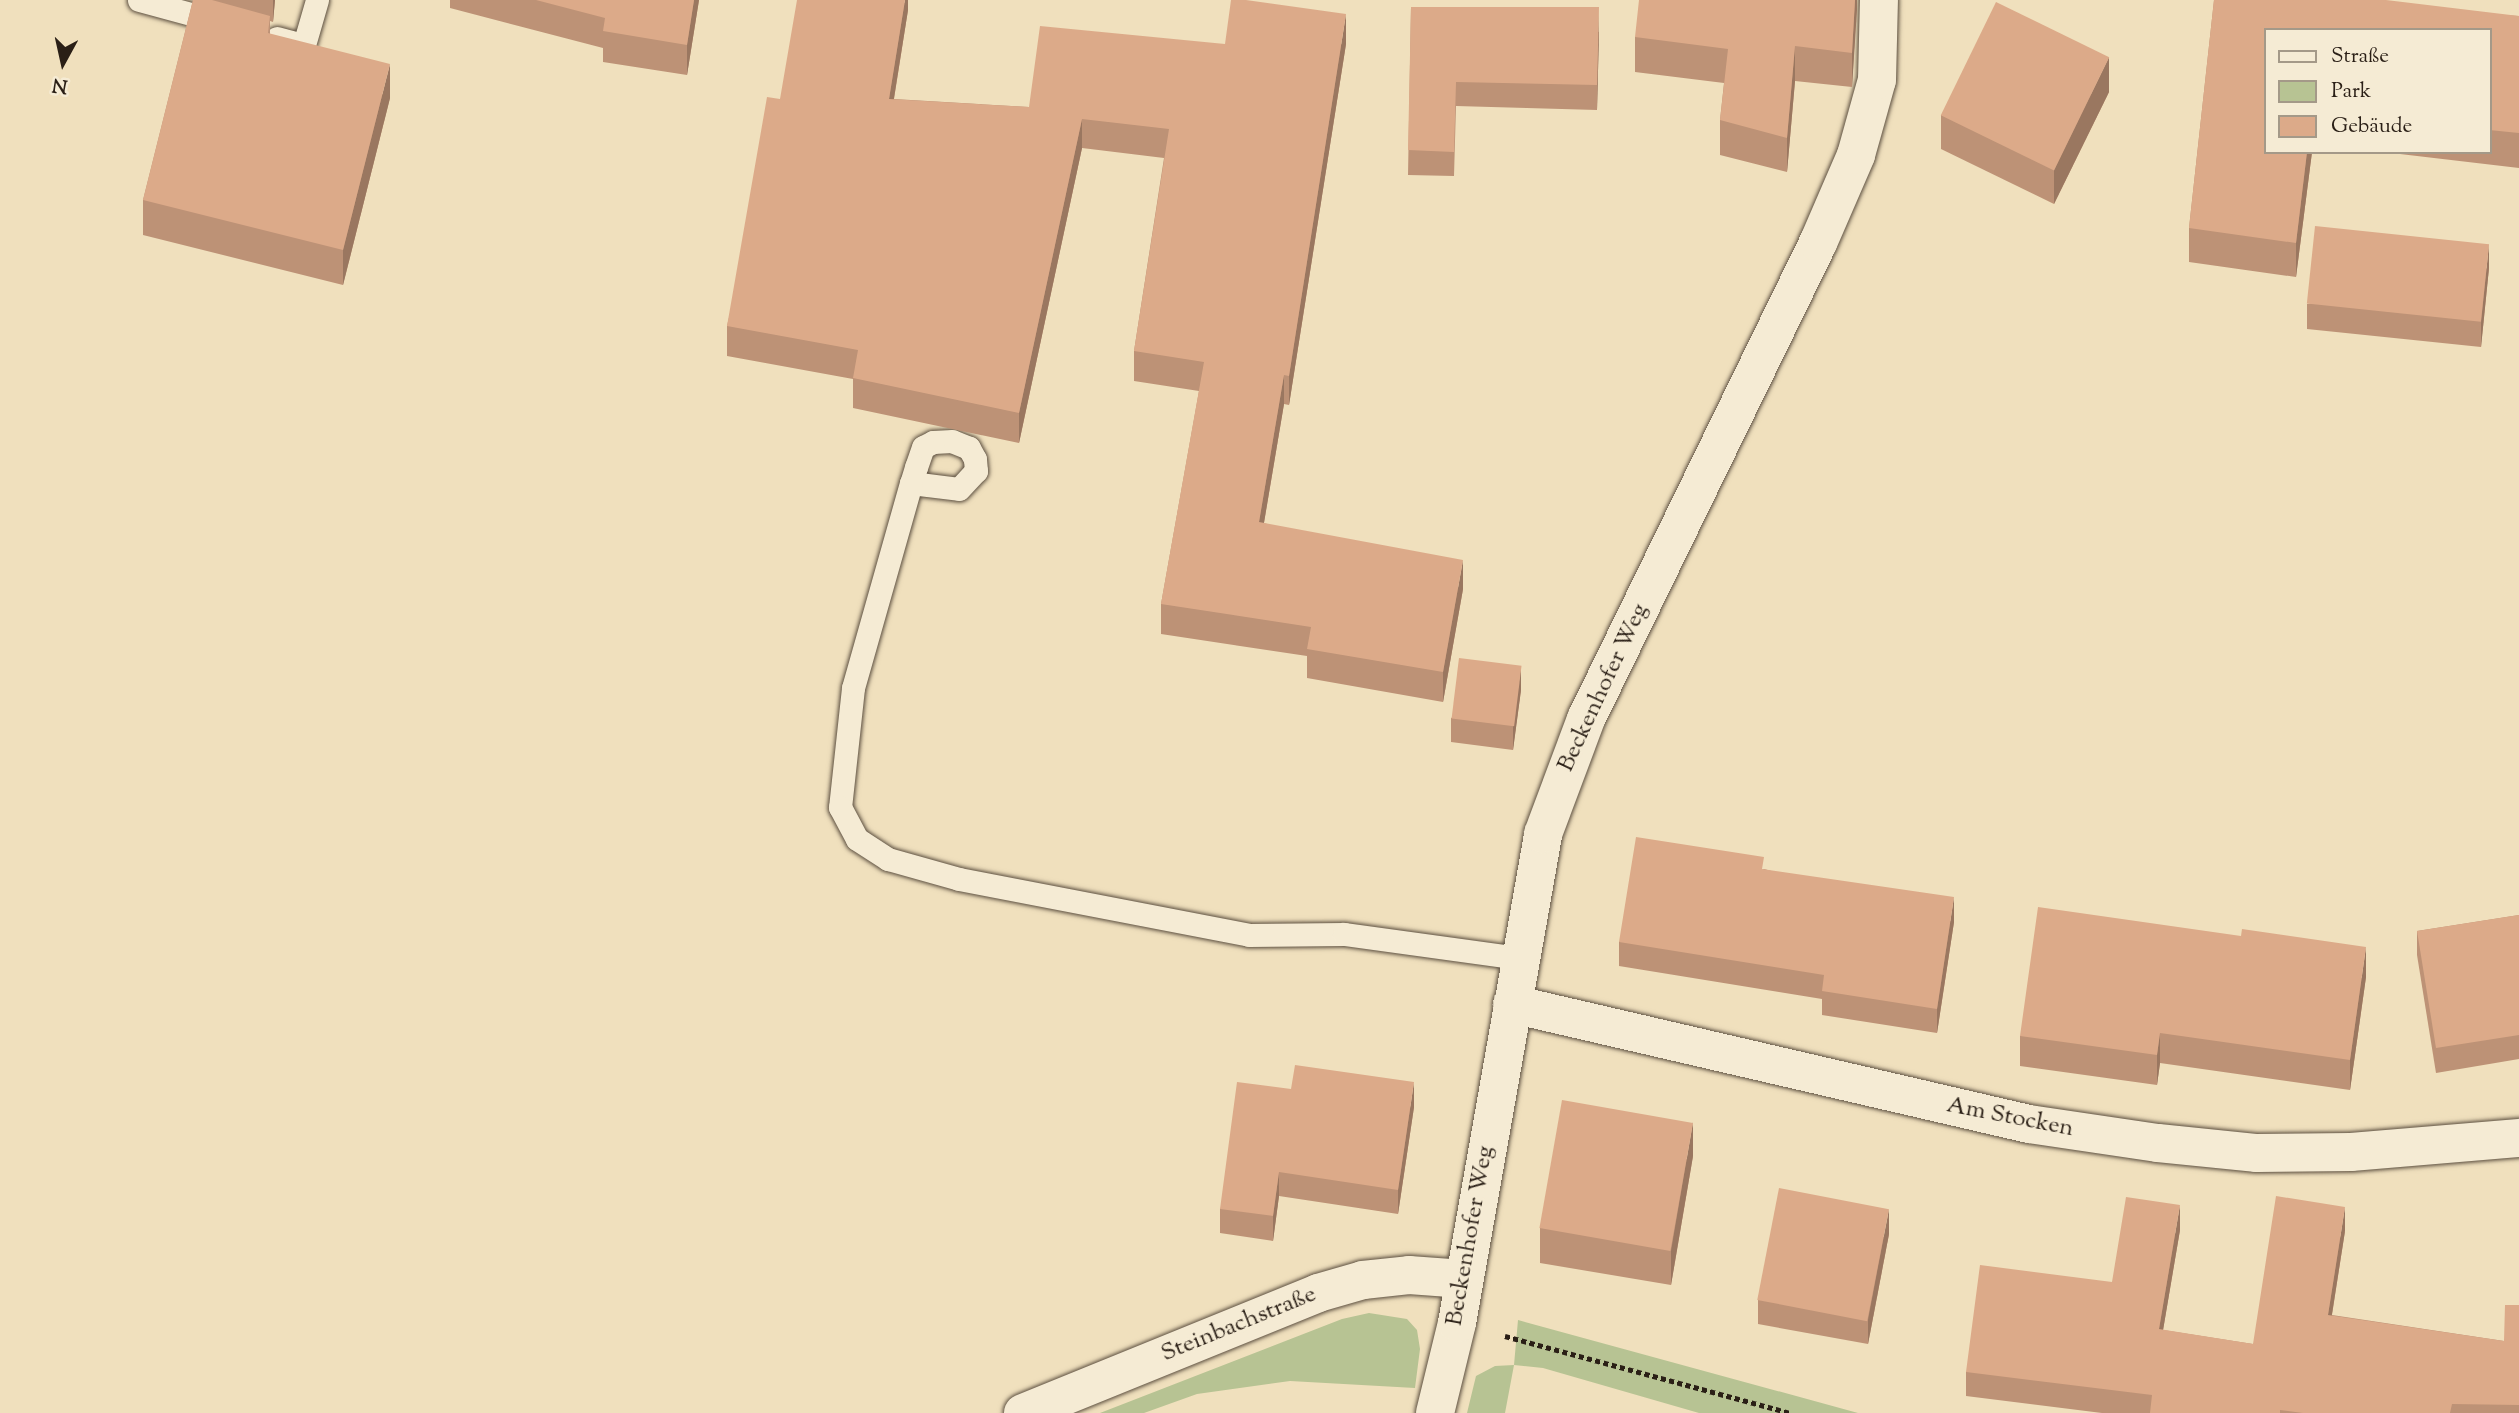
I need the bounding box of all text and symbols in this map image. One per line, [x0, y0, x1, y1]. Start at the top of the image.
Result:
north arrow [28, 28, 98, 98]
legend [2264, 28, 2491, 154]
text: Straße [2331, 42, 2389, 72]
text: N [51, 70, 69, 99]
text: Park [2331, 77, 2371, 107]
text: Gebäude [2331, 112, 2412, 142]
street label: Beckenhofer Weg [1552, 599, 1656, 777]
street label: Am Stocken [1944, 1092, 2076, 1144]
street label: Beckenhofer Weg [1441, 1144, 1501, 1328]
street label: Steinbachstraße [1157, 1281, 1321, 1369]

